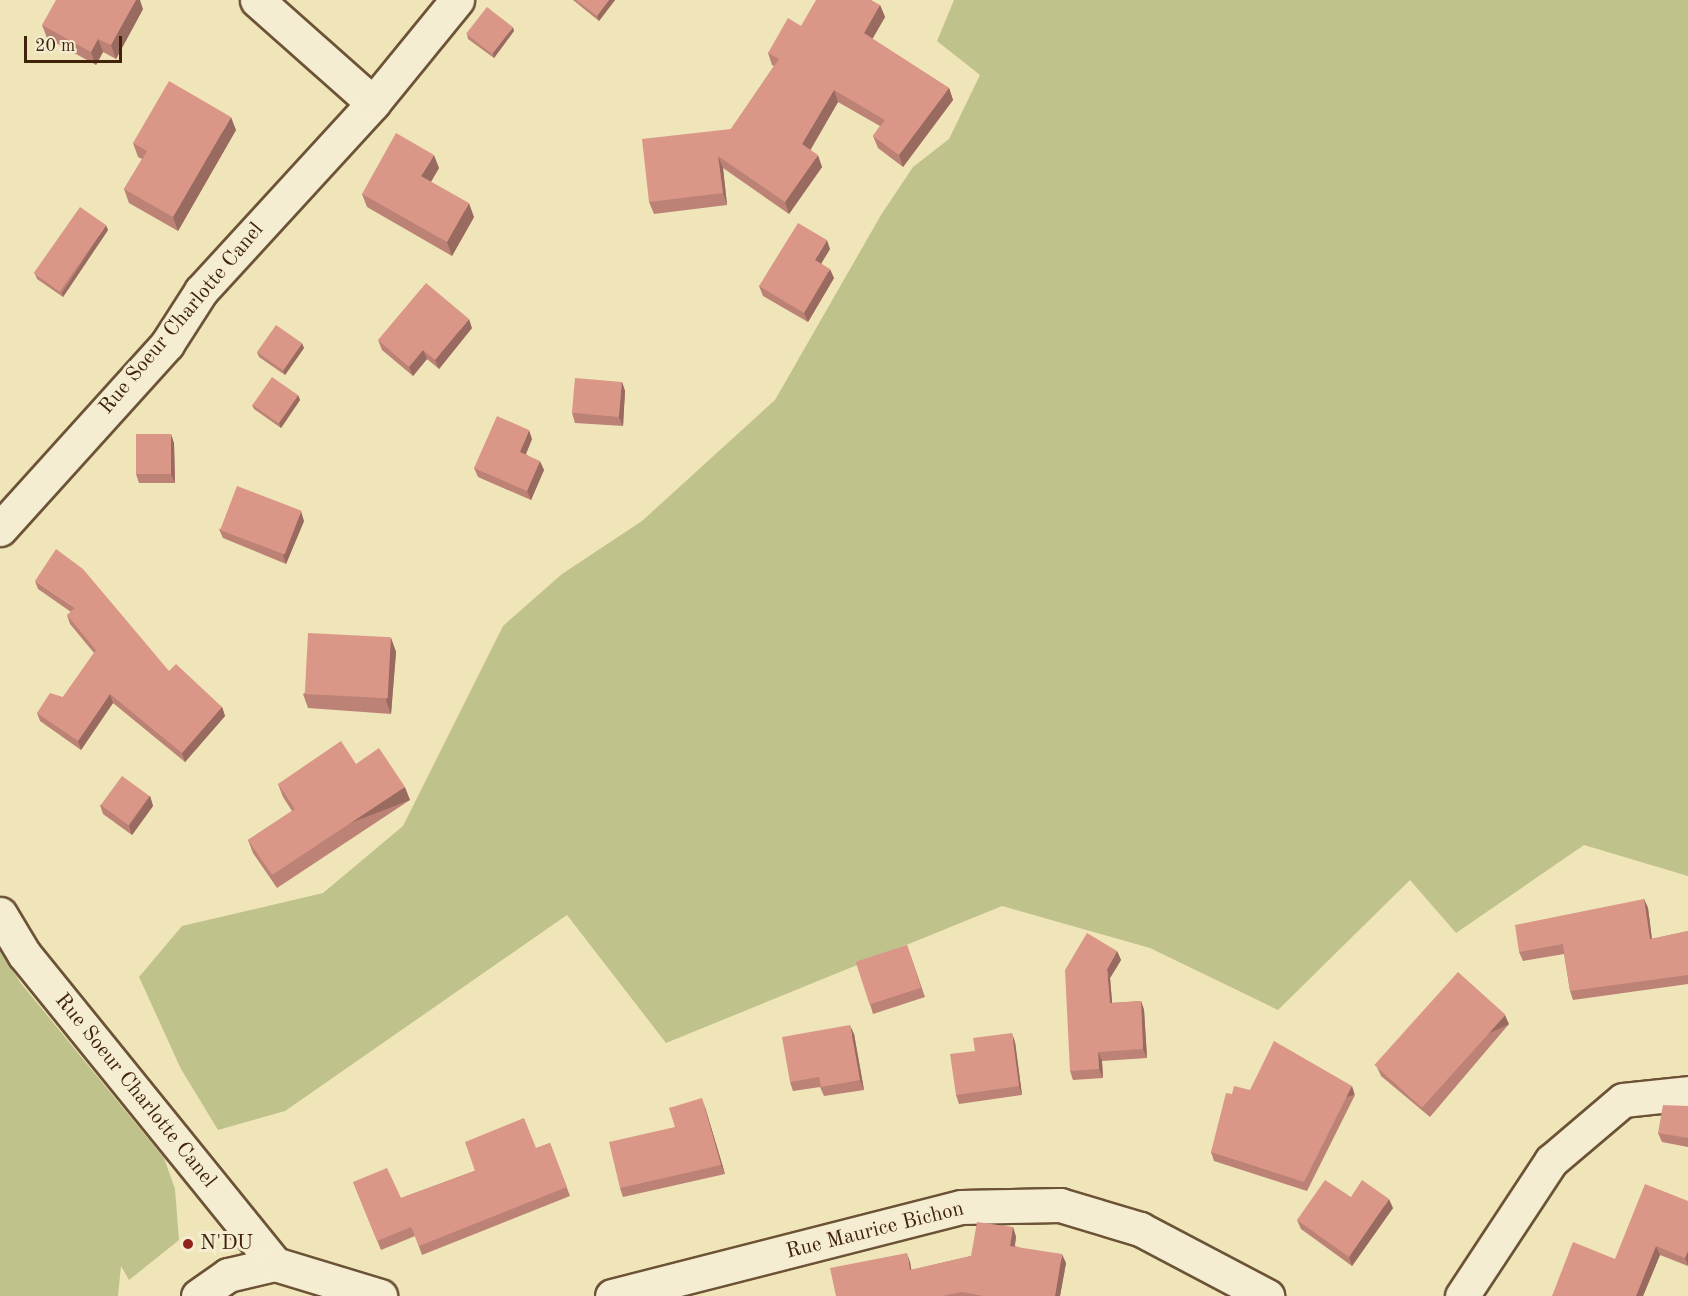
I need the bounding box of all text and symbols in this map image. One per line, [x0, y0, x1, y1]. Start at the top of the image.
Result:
scale bar [27, 24, 124, 62]
text: 20 m [35, 37, 75, 55]
street label: Rue Soeur Charlotte Canel [94, 218, 270, 420]
street label: Rue Soeur Charlotte Canel [49, 989, 221, 1193]
street label: Rue Maurice Bichon [783, 1197, 967, 1265]
place label: N'DU [200, 1231, 253, 1257]
marker: N'DU [181, 1237, 195, 1251]

